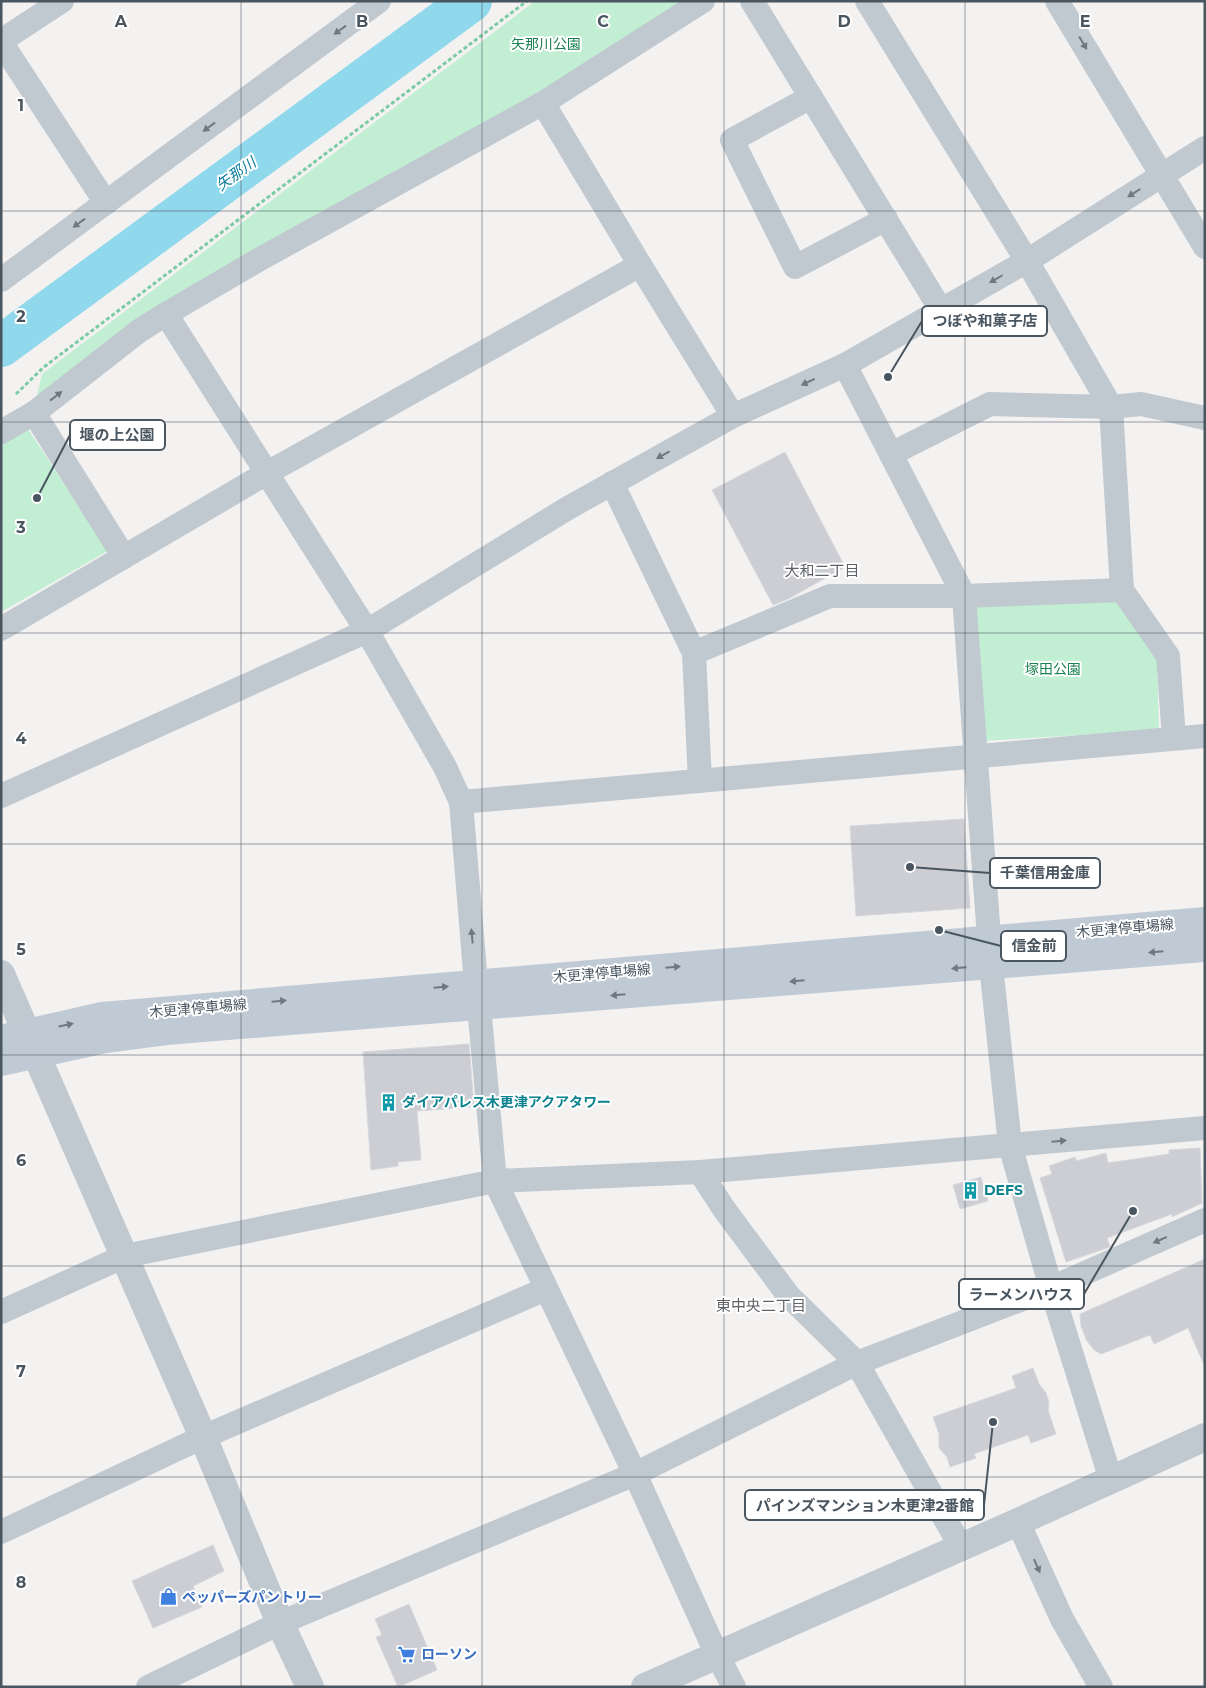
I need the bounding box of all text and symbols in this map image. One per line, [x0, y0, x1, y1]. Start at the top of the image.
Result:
text: A [114, 12, 128, 31]
text: B [356, 12, 368, 31]
text: C [597, 12, 609, 31]
text: D [837, 12, 851, 31]
text: E [1080, 12, 1090, 31]
one-way arrow [333, 25, 347, 35]
park label: 矢那川公園 [511, 35, 581, 53]
one-way arrow [1078, 36, 1087, 49]
text: 1 [18, 96, 24, 115]
one-way arrow [203, 121, 216, 132]
water label: 矢那川 [212, 152, 261, 195]
one-way arrow [1127, 189, 1141, 198]
one-way arrow [72, 218, 86, 228]
one-way arrow [989, 274, 1002, 283]
callout: つぼや和菓子店 [922, 306, 1047, 336]
text: 2 [16, 307, 26, 326]
text: つぼや和菓子店 [932, 311, 1038, 330]
one-way arrow [801, 379, 815, 387]
one-way arrow [49, 390, 62, 401]
callout: 堰の上公園 [70, 420, 165, 450]
text: 堰の上公園 [79, 425, 155, 444]
one-way arrow [656, 451, 669, 460]
text: 3 [15, 518, 26, 537]
district label: 大和二丁目 [784, 561, 860, 580]
park label: 塚田公園 [1025, 660, 1081, 678]
text: 4 [15, 729, 27, 748]
callout: 千葉信用金庫 [990, 858, 1100, 888]
text: 千葉信用金庫 [1000, 863, 1090, 882]
street label: 木更津停車場線 [1075, 915, 1175, 941]
one-way arrow [468, 927, 476, 943]
callout: 信金前 [1001, 931, 1066, 961]
text: 信金前 [1011, 936, 1057, 955]
text: 5 [16, 940, 26, 959]
one-way arrow [1148, 948, 1164, 956]
street label: 木更津停車場線 [552, 960, 652, 986]
one-way arrow [665, 963, 681, 971]
one-way arrow [951, 964, 967, 972]
one-way arrow [789, 977, 805, 985]
one-way arrow [434, 983, 450, 991]
one-way arrow [610, 991, 626, 999]
street label: 木更津停車場線 [148, 995, 248, 1021]
one-way arrow [272, 997, 288, 1005]
one-way arrow [58, 1021, 74, 1029]
building icon: ダイアパレス木更津アクアタワー [378, 1092, 398, 1112]
place label: ダイアパレス木更津アクアタワー [402, 1093, 611, 1111]
one-way arrow [1051, 1137, 1067, 1145]
text: 6 [16, 1151, 26, 1170]
building icon: DEFS [960, 1180, 980, 1200]
place label: DEFS [984, 1181, 1023, 1199]
one-way arrow [1153, 1236, 1167, 1244]
callout: ラーメンハウス [959, 1279, 1084, 1309]
text: ラーメンハウス [969, 1285, 1073, 1304]
district label: 東中央二丁目 [716, 1296, 806, 1315]
text: 7 [16, 1362, 26, 1381]
callout: パインズマンション木更津2番館 [745, 1490, 984, 1520]
text: パインズマンション木更津2番館 [756, 1496, 974, 1515]
one-way arrow [1034, 1559, 1042, 1573]
text: 8 [16, 1573, 26, 1592]
shop icon: ペッパーズパントリー [158, 1587, 178, 1607]
place label: ペッパーズパントリー [182, 1588, 322, 1606]
supermarket icon: ローソン [397, 1644, 417, 1664]
place label: ローソン [421, 1645, 477, 1663]

